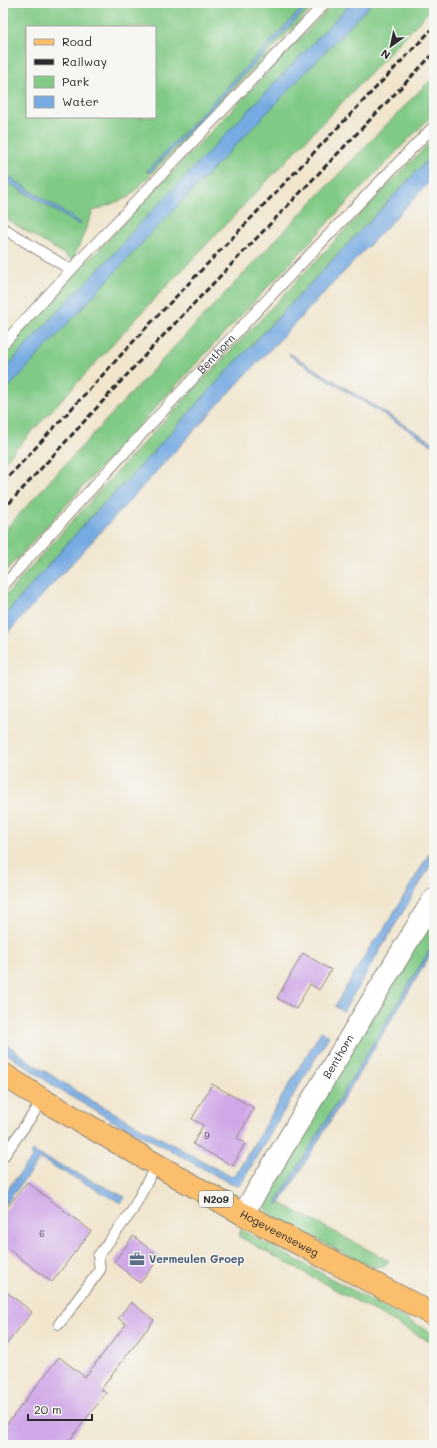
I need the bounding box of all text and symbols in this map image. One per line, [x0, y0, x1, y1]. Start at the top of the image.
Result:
legend [26, 26, 156, 118]
north arrow [371, 26, 411, 66]
text: Road [62, 33, 92, 49]
text: N [378, 46, 393, 63]
text: Railway [62, 53, 107, 69]
text: Park [62, 73, 89, 89]
text: Water [62, 93, 99, 109]
street label: Benthorn [193, 331, 238, 377]
street label: Benthorn [319, 1031, 357, 1081]
house number: 9 [204, 1130, 210, 1141]
road number: N209 [199, 1191, 233, 1207]
street label: Hogeveenseweg [238, 1206, 322, 1260]
house number: 6 [39, 1228, 45, 1239]
office icon: Vermeulen Groep [128, 1250, 146, 1268]
place label: Vermeulen Groep [149, 1251, 244, 1266]
scale bar [28, 1396, 92, 1422]
text: 20 m [34, 1401, 62, 1417]

